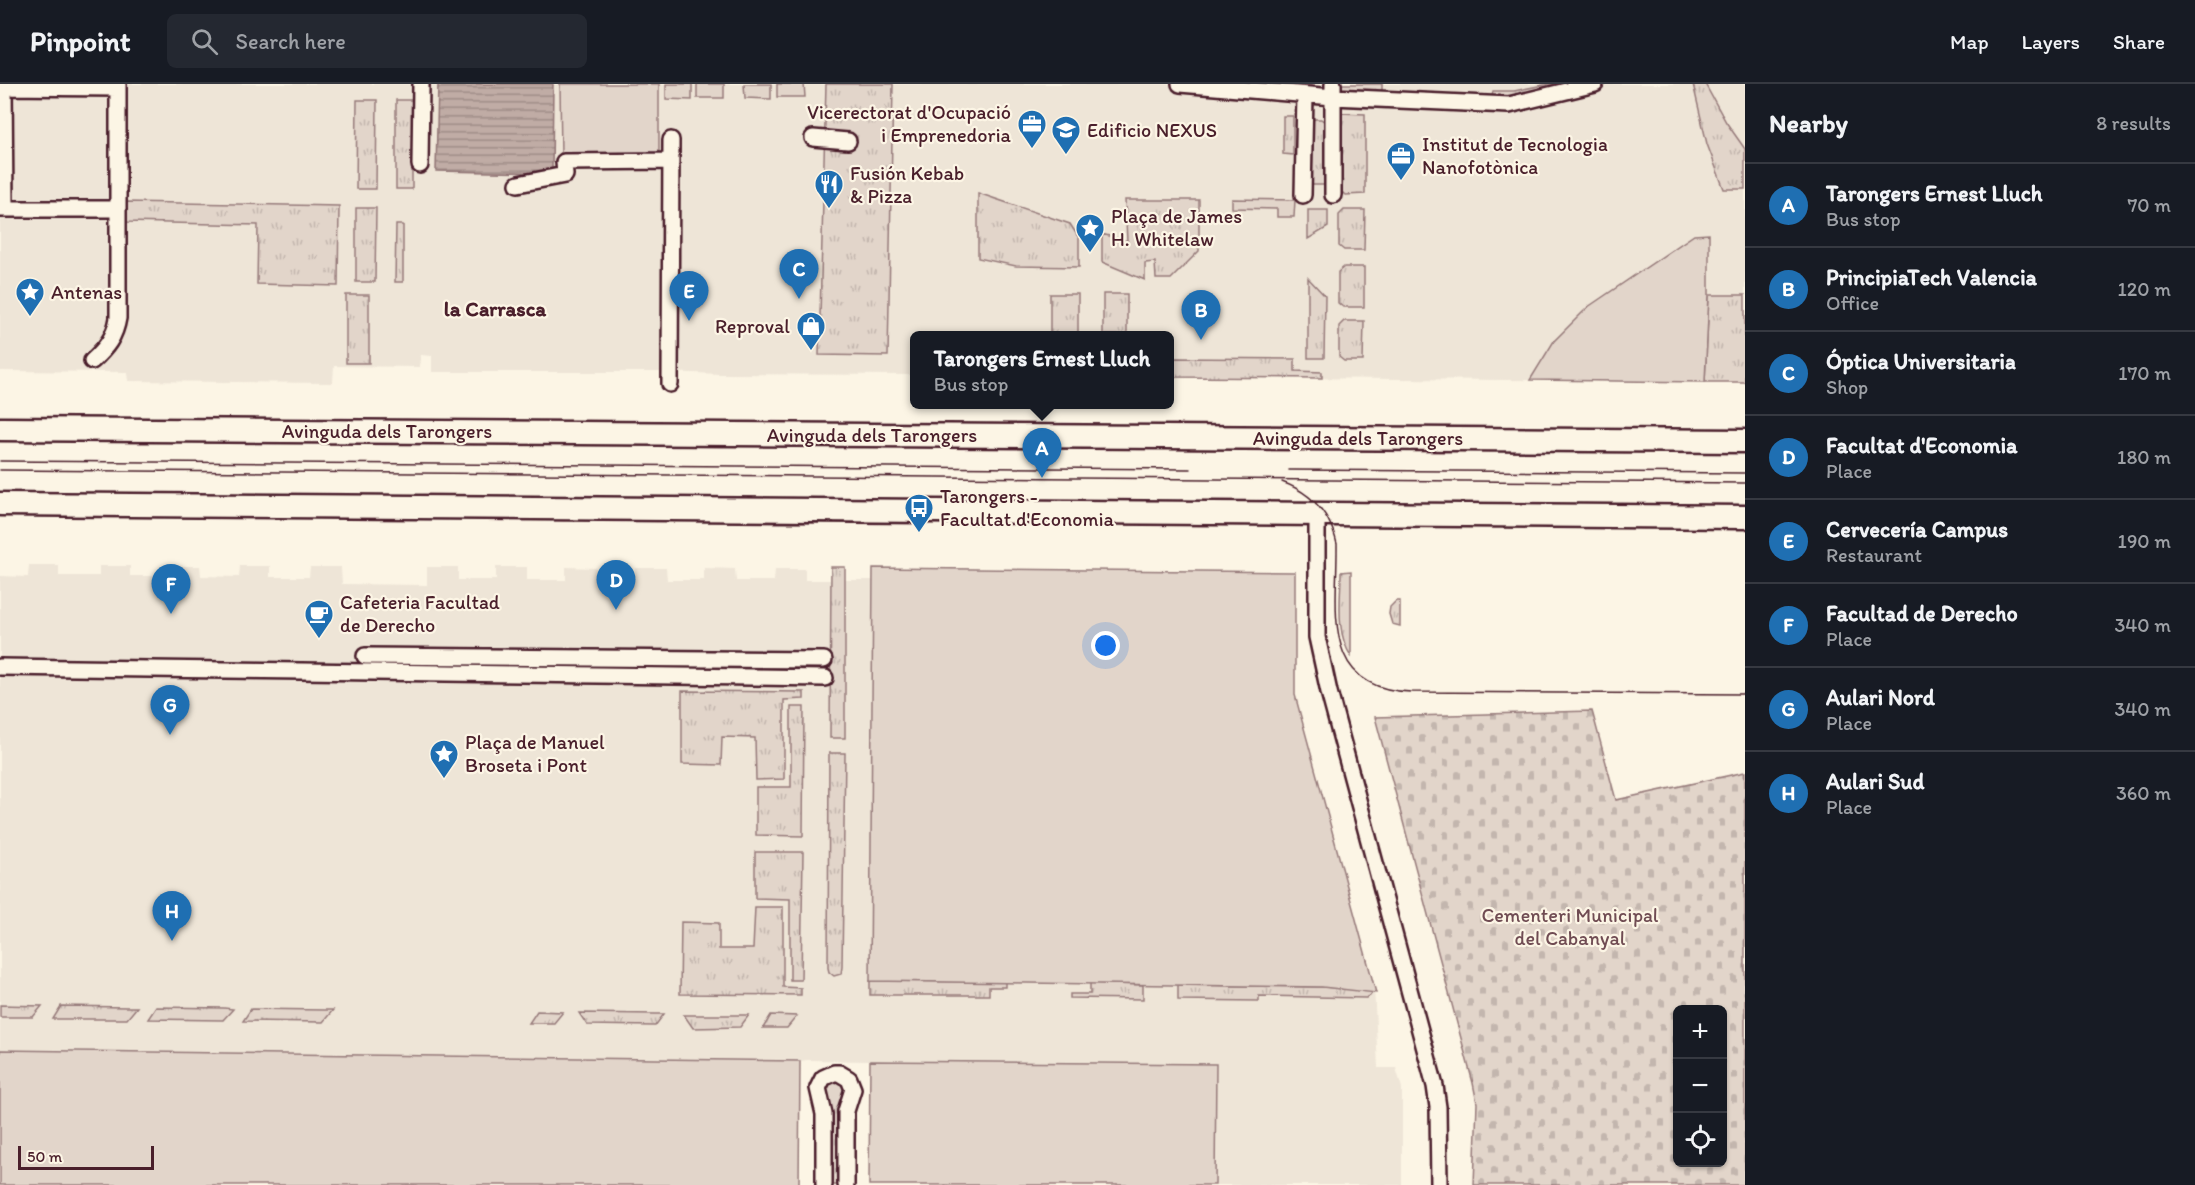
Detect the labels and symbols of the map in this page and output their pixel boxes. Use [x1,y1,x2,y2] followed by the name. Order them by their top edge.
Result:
[807,100,1012,147] place label: Vicerectorat d'Ocupació i Emprenedoria
[1016,108,1048,150] office icon: Vicerectorat d'Ocupació i Emprenedoria
[1050,114,1082,156] school or university icon: Edificio NEXUS
[1087,118,1217,142] place label: Edificio NEXUS
[1422,132,1608,179] place label: Institut de Tecnologia Nanofotònica
[1385,140,1417,182] office icon: Institut de Tecnologia Nanofotònica
[850,161,964,208] place label: Fusión Kebab & Pizza
[813,168,845,210] restaurant icon: Fusión Kebab & Pizza
[1111,204,1242,251] place label: Plaça de James H. Whitelaw
[1074,212,1106,254] place icon: Plaça de James H. Whitelaw
[780,250,818,299] pin: C
[670,272,708,321] pin: E
[14,276,46,318] place icon: Antenas
[51,280,122,304] place label: Antenas
[1182,290,1220,340] pin: B
[444,296,547,321] district label: la Carrasca
[795,310,827,352] shop icon: Reproval
[715,314,790,338] place label: Reproval
[282,419,492,443] street label: Avinguda dels Tarongers
[767,423,977,447] street label: Avinguda dels Tarongers
[1253,426,1463,450] street label: Avinguda dels Tarongers
[1022,428,1062,478] pin: A
[940,484,1115,531] place label: Tarongers - Facultat d'Economia
[903,492,935,534] bus stop icon: Tarongers - Facultat d'Economia
[596,560,636,610] pin: D
[152,564,190,614] pin: F
[340,590,500,637] place label: Cafeteria Facultad de Derecho
[303,598,335,640] cafe icon: Cafeteria Facultad de Derecho
[1091,631,1120,660] your location
[150,686,190,735] pin: G
[465,730,605,777] place label: Plaça de Manuel Broseta i Pont
[428,738,460,780] place icon: Plaça de Manuel Broseta i Pont
[152,892,192,941] pin: H
[1481,903,1659,950] park label: Cementeri Municipal del Cabanyal
[18,1143,154,1170] scale bar

